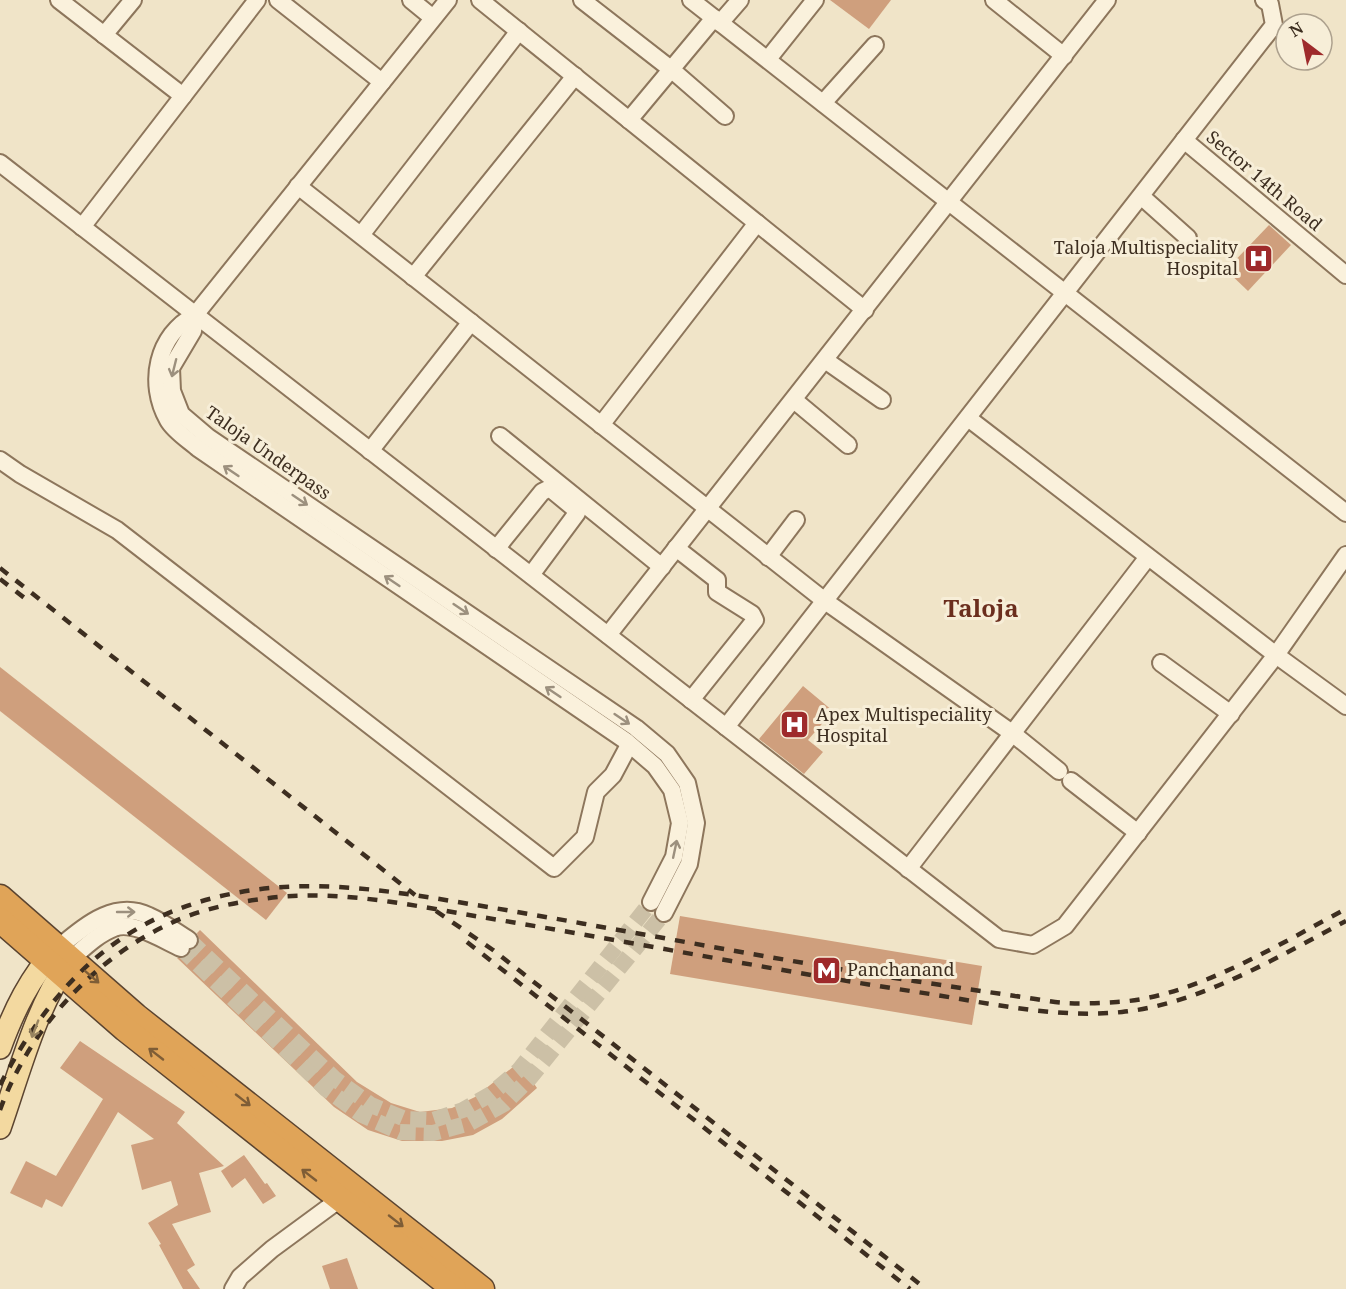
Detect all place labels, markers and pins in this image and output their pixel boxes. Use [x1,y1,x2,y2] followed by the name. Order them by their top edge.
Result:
[1054,235,1239,280] place label: Taloja Multispeciality Hospital
[1243,242,1275,274] hospital icon: Taloja Multispeciality Hospital
[816,702,993,747] place label: Apex Multispeciality Hospital
[779,709,811,741] hospital icon: Apex Multispeciality Hospital
[810,954,842,986] metro station icon: Panchanand
[847,957,954,981] place label: Panchanand

